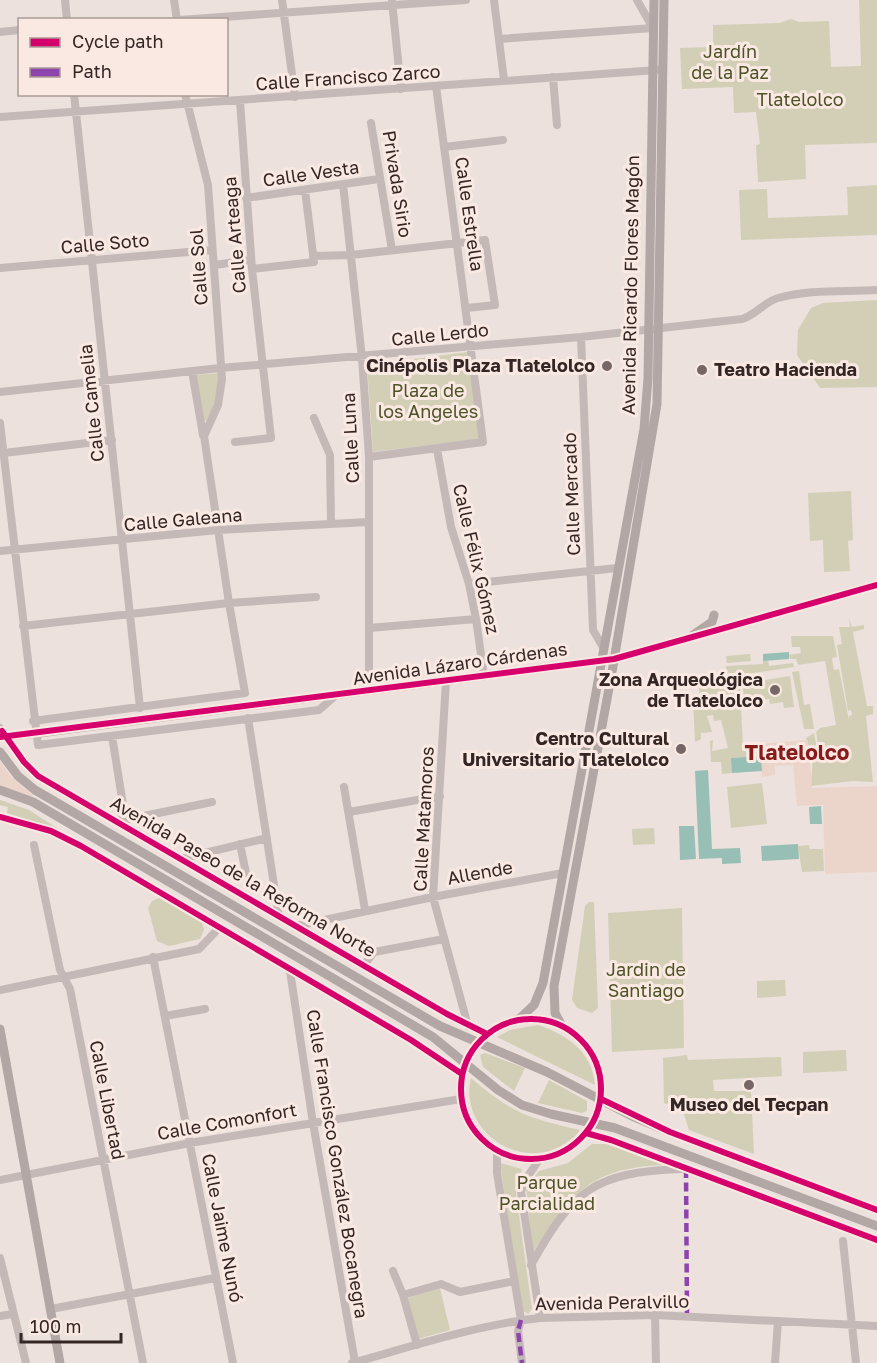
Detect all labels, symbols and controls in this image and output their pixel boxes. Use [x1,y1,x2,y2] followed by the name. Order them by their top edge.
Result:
[18,18,228,96] legend
[72,30,164,52] text: Cycle path
[691,40,769,83] park label: Jardín de la Paz
[72,60,112,82] text: Path
[255,60,441,94] street label: Calle Francisco Zarco
[756,88,844,110] park label: Tlatelolco
[379,129,417,239] street label: Privada Sirio
[261,155,360,191] street label: Calle Vesta
[451,155,489,273] street label: Calle Estrella
[617,155,643,415] street label: Avenida Ricardo Flores Magón
[218,176,250,294] street label: Calle Arteaga
[60,228,150,258] street label: Calle Soto
[184,228,212,306] street label: Calle Sol
[390,318,490,350] street label: Calle Lerdo
[74,343,108,463] street label: Calle Camelia
[366,354,595,376] place label: Cinépolis Plaza Tlatelolco
[714,358,857,380] place label: Teatro Hacienda
[600,359,614,373] marker: Cinépolis Plaza Tlatelolco
[695,363,709,377] marker: Teatro Hacienda
[378,379,478,422] park label: Plaza de los Angeles
[337,392,363,484] street label: Calle Luna
[558,432,584,556] street label: Calle Mercado
[449,481,505,636] street label: Calle Félix Gómez
[123,503,243,535] street label: Calle Galeana
[351,637,569,689] street label: Avenida Lázaro Cárdenas
[599,668,763,711] place label: Zona Arqueológica de Tlatelolco
[768,683,782,697] marker: Zona Arqueológica de Tlatelolco
[462,727,669,770] place label: Centro Cultural Universitario Tlatelolco
[745,739,849,765] district label: Tlatelolco
[674,742,688,756] marker: Centro Cultural Universitario Tlatelolco
[408,746,438,892] street label: Calle Matamoros
[107,791,380,961] street label: Avenida Paseo de la Reforma Norte
[445,855,514,889] street label: Allende
[606,958,686,1001] park label: Jardin de Santiago
[303,1008,373,1320] street label: Calle Francisco González Bocanegra
[86,1038,130,1161] street label: Calle Libertad
[742,1078,756,1092] marker: Museo del Tecpan
[670,1093,828,1115] place label: Museo del Tecpan
[155,1098,298,1144] street label: Calle Comonfort
[198,1152,248,1304] street label: Calle Jaime Nunó
[499,1171,595,1214] park label: Parque Parcialidad
[535,1290,689,1314] street label: Avenida Peralvillo
[21,1306,122,1344] scale bar
[30,1315,81,1337] text: 100 m

